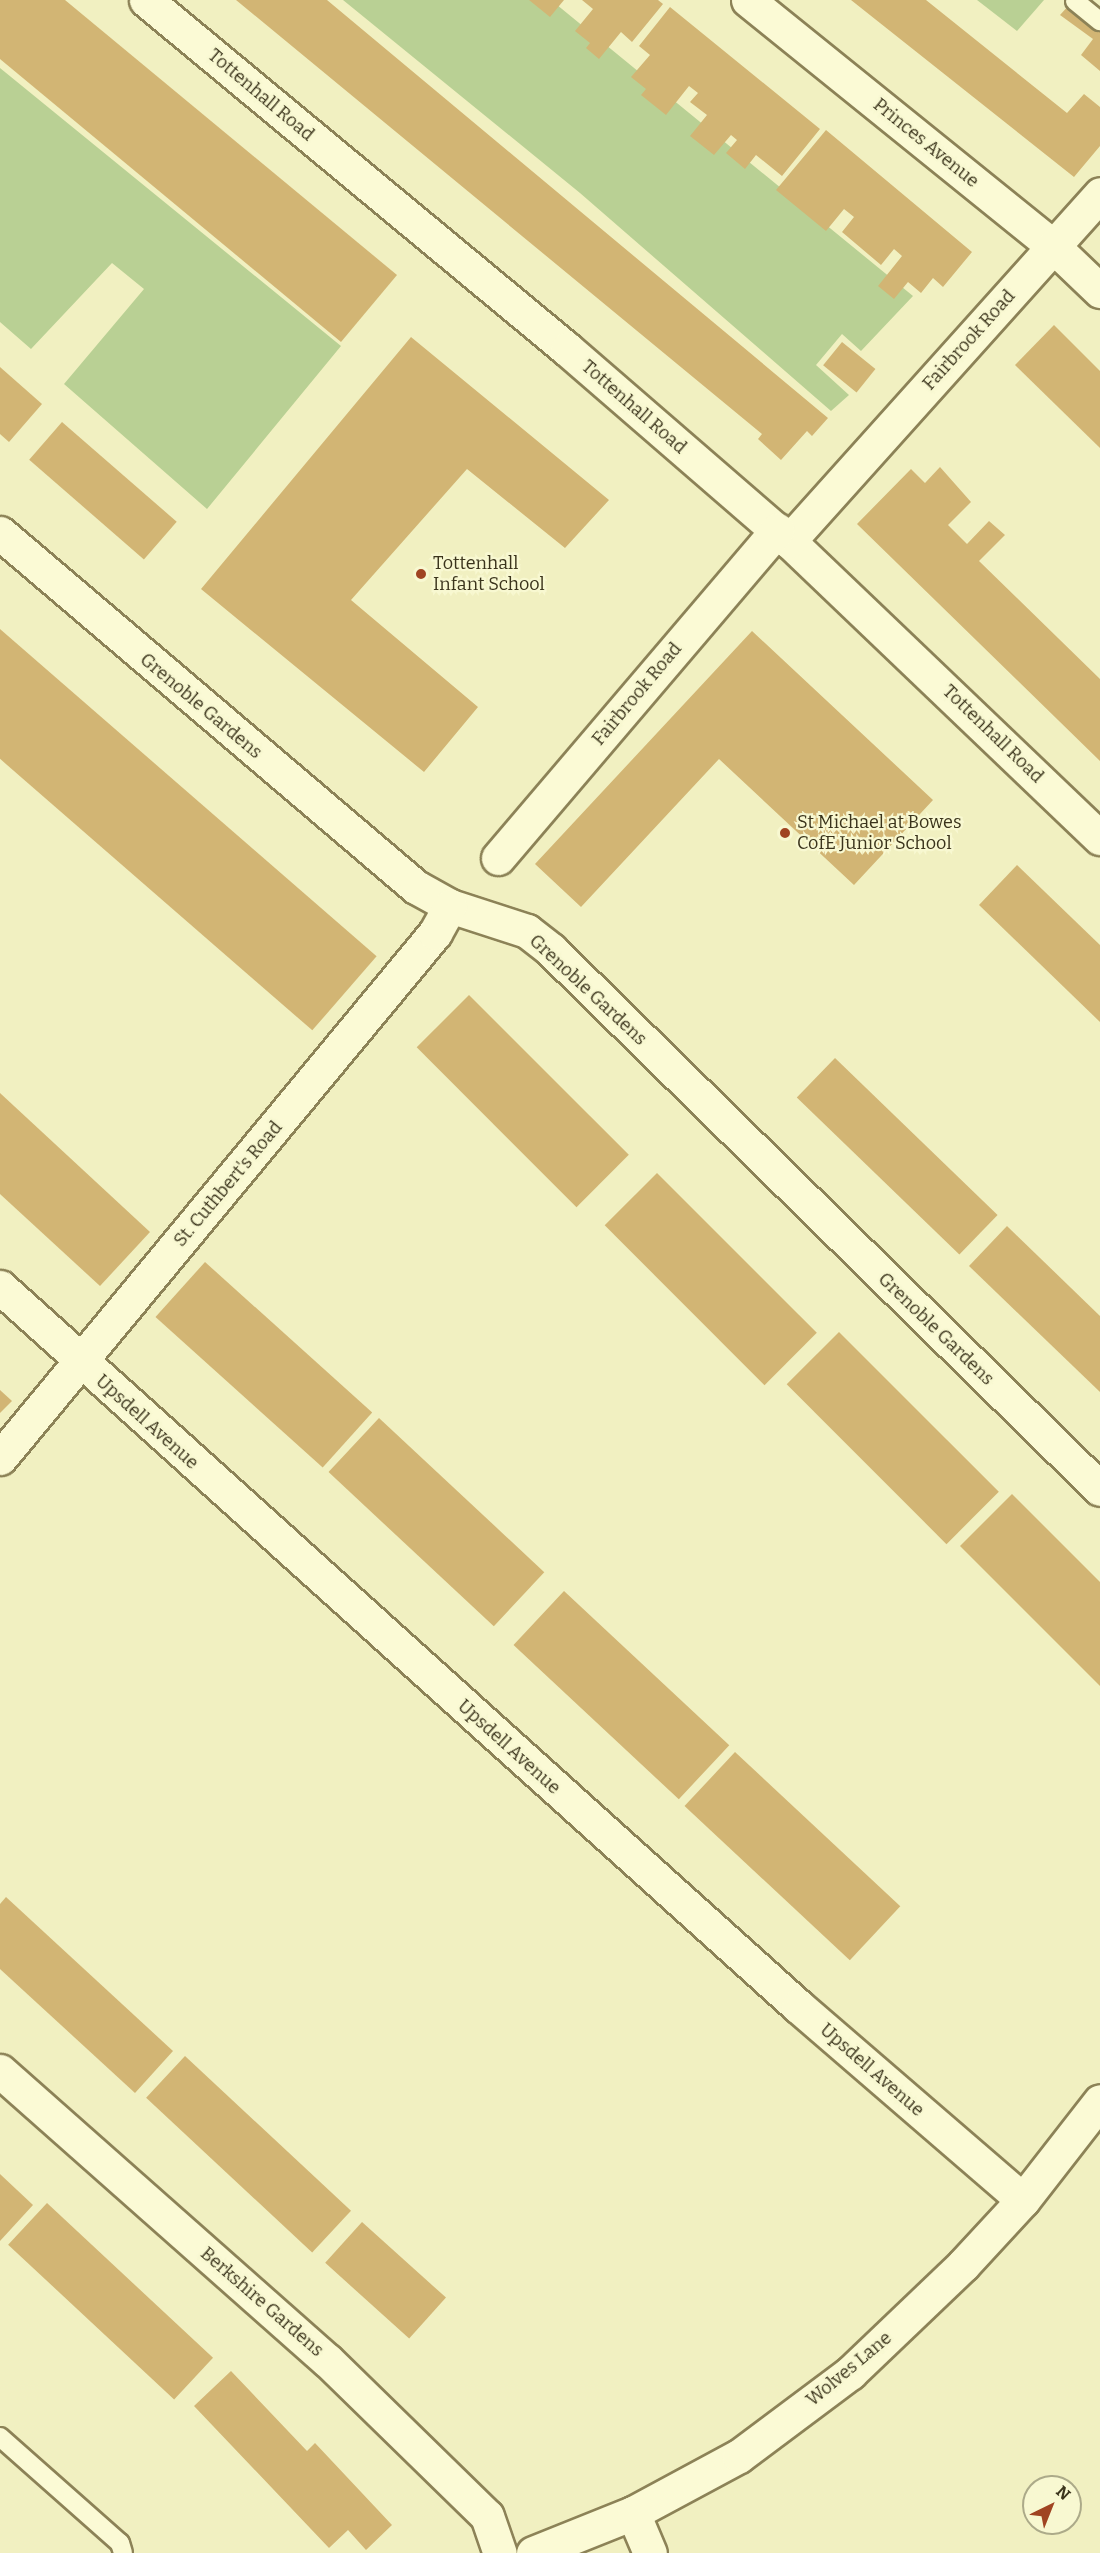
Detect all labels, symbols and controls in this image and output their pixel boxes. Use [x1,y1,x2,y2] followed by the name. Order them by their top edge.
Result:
[204,45,318,145] street label: Tottenhall Road
[869,94,983,192] street label: Princes Avenue
[918,286,1020,394] street label: Fairbrook Road
[577,356,691,458] street label: Tottenhall Road
[433,553,545,596] place label: Tottenhall Infant School
[414,567,428,581] marker: Tottenhall Infant School
[588,638,686,750] street label: Fairbrook Road
[136,649,266,763] street label: Grenoble Gardens
[938,681,1048,787] street label: Tottenhall Road
[797,812,962,854] place label: St Michael at Bowes CofE Junior School
[778,826,792,840] marker: St Michael at Bowes CofE Junior School
[525,930,651,1050] street label: Grenoble Gardens
[169,1117,287,1251] street label: St. Cuthbert's Road
[874,1268,998,1390] street label: Grenoble Gardens
[91,1370,203,1474] street label: Upsdell Avenue
[453,1695,565,1799] street label: Upsdell Avenue
[816,2019,928,2121] street label: Upsdell Avenue
[196,2243,328,2361] street label: Berkshire Gardens
[802,2327,896,2411] street label: Wolves Lane
[1022,2475,1082,2535] north arrow
[1052,2482,1074,2504] text: N

